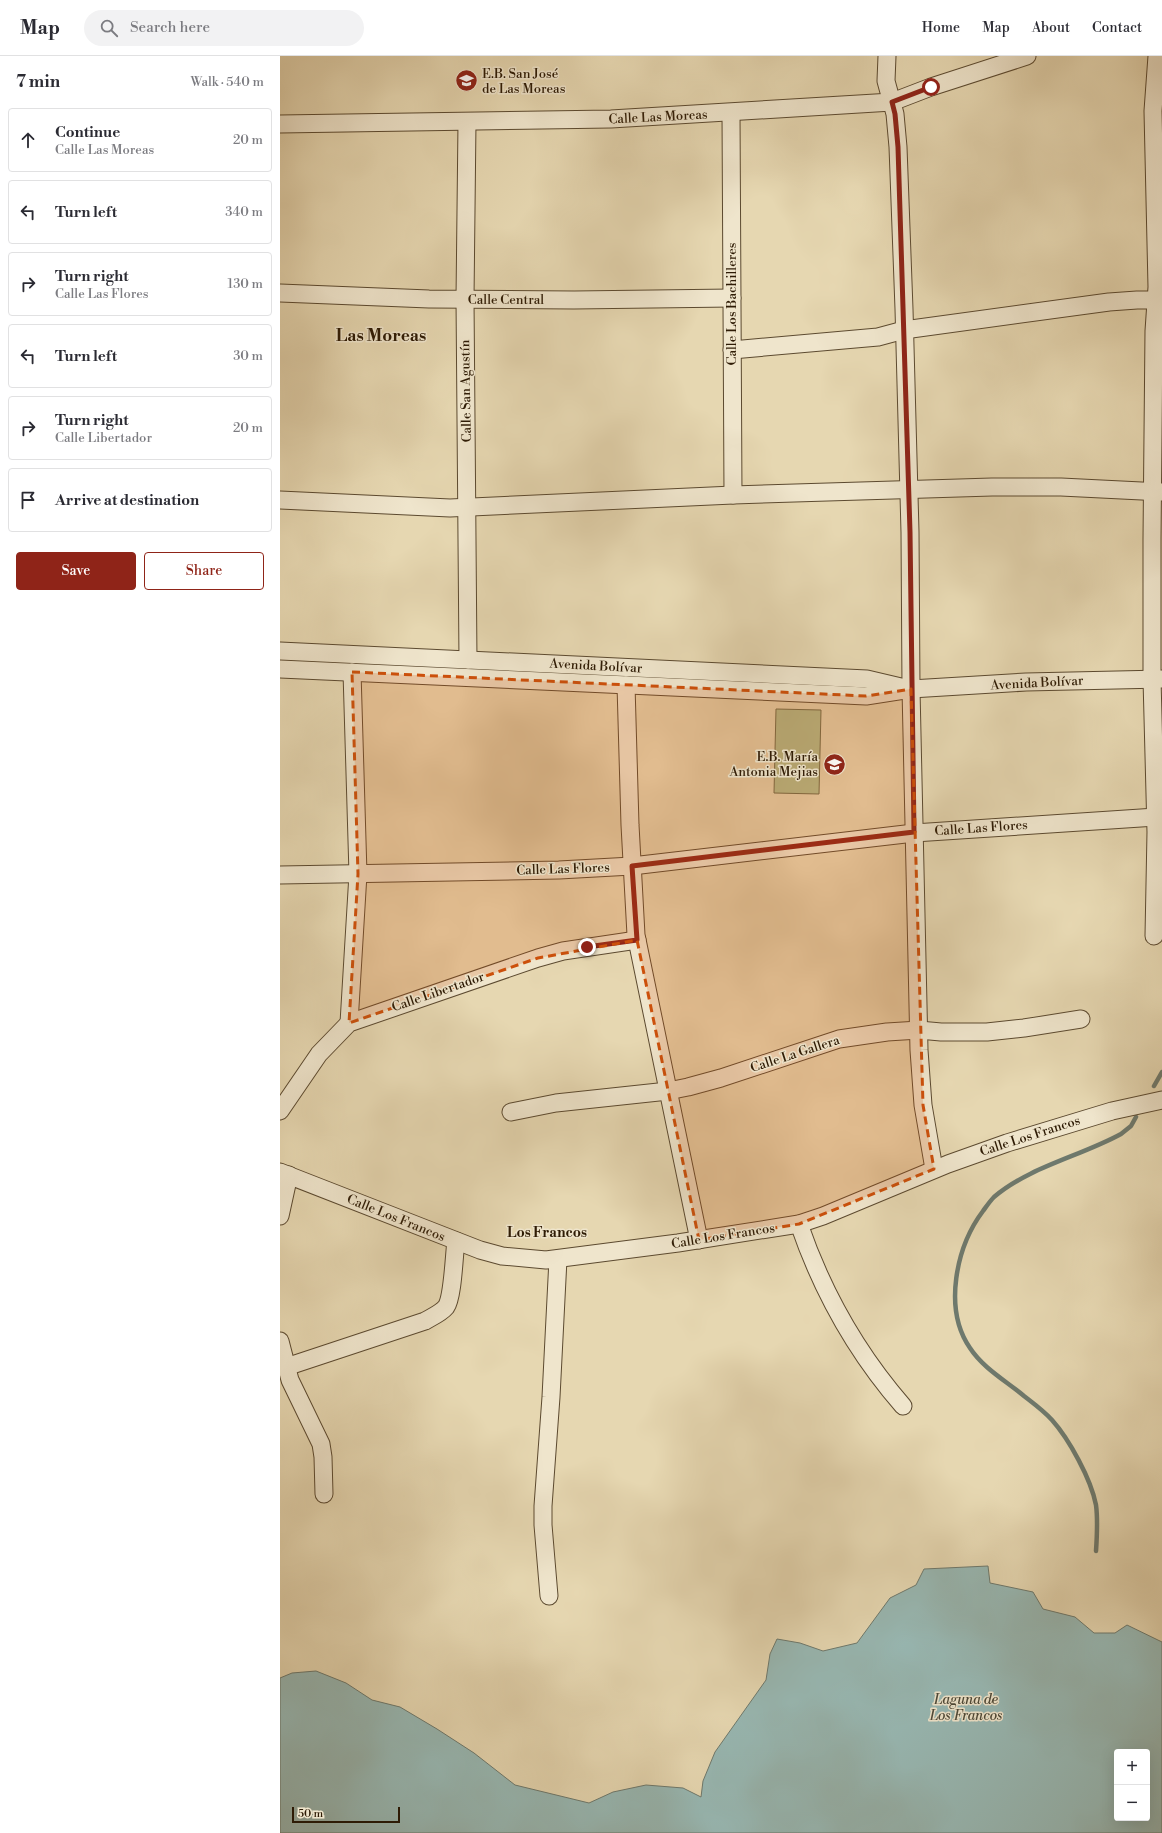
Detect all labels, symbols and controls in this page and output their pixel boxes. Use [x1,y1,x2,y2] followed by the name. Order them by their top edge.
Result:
[84,10,364,46] search box
[20,16,60,40] text: Map
[98,17,120,39] icon: search
[130,18,210,37] text: Search here
[922,19,960,37] text: Home
[982,19,1010,37] text: Map
[1032,19,1070,37] text: About
[1092,19,1142,37] text: Contact
[482,66,566,97] place label: E.B. San José de Las Moreas
[454,68,480,94] school or university icon: E.B. San José de Las Moreas
[16,71,60,93] text: 7 min
[190,74,264,90] text: Walk · 540 m
[922,78,940,96] route start
[608,106,708,128] street label: Calle Las Moreas
[55,123,120,142] text: Continue
[17,129,39,151] icon: ahead
[233,132,263,148] text: 20 m
[55,142,154,158] text: Calle Las Moreas
[17,201,39,223] icon: left
[55,203,117,222] text: Turn left
[225,204,263,220] text: 340 m
[724,242,740,365] street label: Calle Los Bachilleres
[55,267,129,286] text: Turn right
[17,273,39,295] icon: right
[228,276,263,292] text: 130 m
[55,286,148,302] text: Calle Las Flores
[468,292,544,308] street label: Calle Central
[336,325,426,347] district label: Las Moreas
[457,339,475,443] street label: Calle San Agustín
[17,345,39,367] icon: left
[55,347,117,366] text: Turn left
[233,348,263,364] text: 30 m
[55,411,129,430] text: Turn right
[17,417,39,439] icon: right
[233,420,263,436] text: 20 m
[55,430,152,446] text: Calle Libertador
[17,489,39,511] icon: arrive
[55,491,199,510] text: Arrive at destination
[16,552,136,590] button: Save
[144,552,264,590] button: Share
[548,656,643,676] street label: Avenida Bolívar
[989,673,1084,693] street label: Avenida Bolívar
[728,749,818,780] place label: E.B. María Antonia Mejias
[821,751,847,777] school or university icon: E.B. María Antonia Mejias
[934,817,1028,839] street label: Calle Las Flores
[516,859,610,879] street label: Calle Las Flores
[578,938,596,956] route end
[390,969,487,1015] street label: Calle Libertador
[748,1032,842,1076] street label: Calle La Gallera
[978,1112,1082,1160] street label: Calle Los Francos
[345,1191,448,1245] street label: Calle Los Francos
[670,1220,776,1252] street label: Calle Los Francos
[507,1224,587,1242] district label: Los Francos
[929,1691,1002,1725] water label: Laguna de Los Francos
[1114,1749,1150,1821] map controls
[1114,1749,1150,1785] button: +
[1114,1785,1150,1821] button: −
[292,1805,400,1824] scale bar
[298,1807,323,1821] text: 50 m

